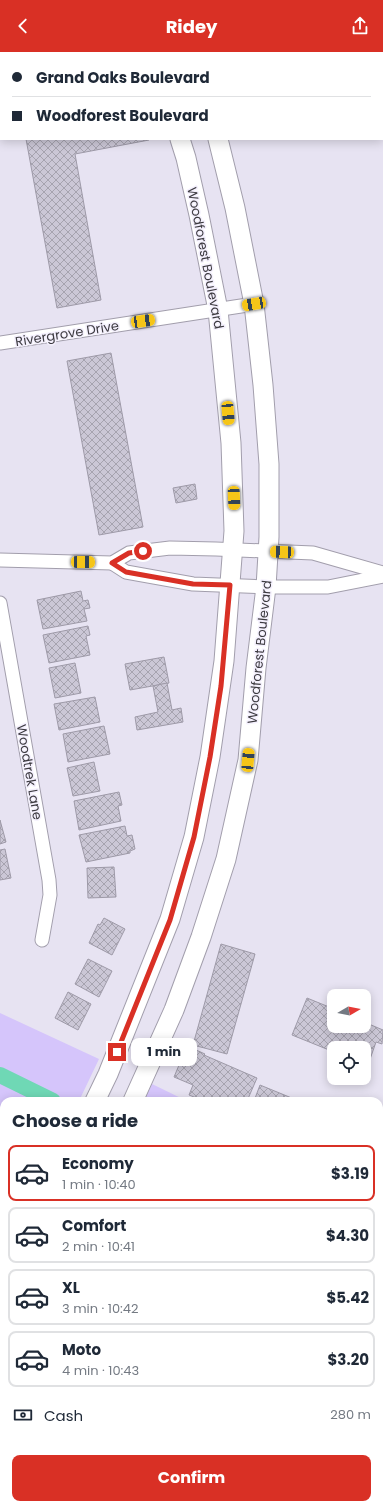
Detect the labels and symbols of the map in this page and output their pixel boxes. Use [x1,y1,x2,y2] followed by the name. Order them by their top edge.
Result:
[182,186,229,331] street label: Woodforest Boulevard
[241,296,267,312] car
[130,313,156,329] car
[14,316,120,351] street label: Rivergrove Drive
[221,401,235,425] car
[228,486,240,510] car
[134,542,152,560] route start
[270,546,294,558] car
[71,556,95,568] car
[243,579,276,725] street label: Woodforest Boulevard
[12,723,47,821] street label: Woodtrek Lane
[241,748,255,772] car
[327,989,371,1033] north arrow
[131,1038,197,1066] callout: 1 min
[108,1043,126,1061] route end

